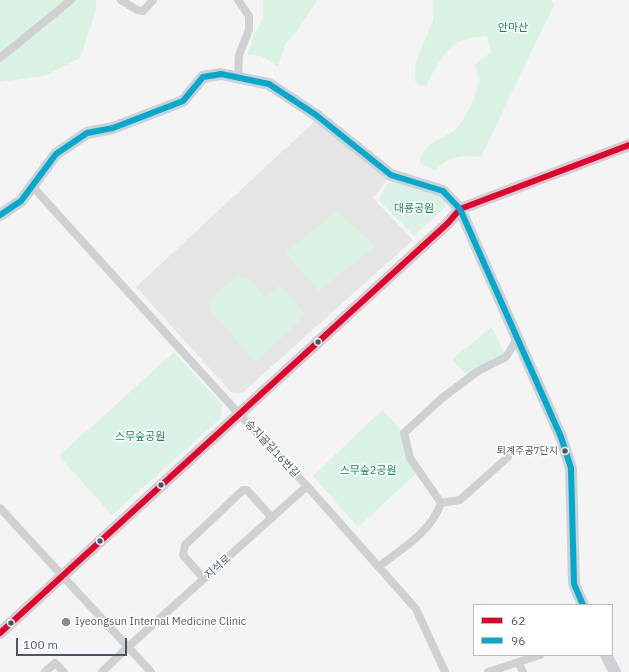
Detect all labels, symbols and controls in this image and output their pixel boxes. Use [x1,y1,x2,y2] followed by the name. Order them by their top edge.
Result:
[498,21,528,35] park label: 안마산
[394,202,434,216] park label: 대룡공원
[313,337,323,347] unlabelled marker
[242,417,302,481] street label: 승지골길16번길
[115,430,165,444] park label: 스무숲공원
[497,445,558,457] place label: 퇴계주공7단지
[560,446,570,456] marker: 퇴계주공7단지
[339,464,397,478] park label: 스무숲2공원
[156,480,166,490] unlabelled marker
[95,536,105,546] unlabelled marker
[202,552,234,582] street label: 지석로
[473,604,613,656] legend
[511,613,525,628] text: 62
[75,615,246,629] place label: Iyeongsun Internal Medicine Clinic
[60,616,72,628] marker: Iyeongsun Internal Medicine Clinic
[6,618,16,628] unlabelled marker
[18,630,129,656] scale bar
[511,633,525,648] text: 96
[23,637,58,652] text: 100 m

